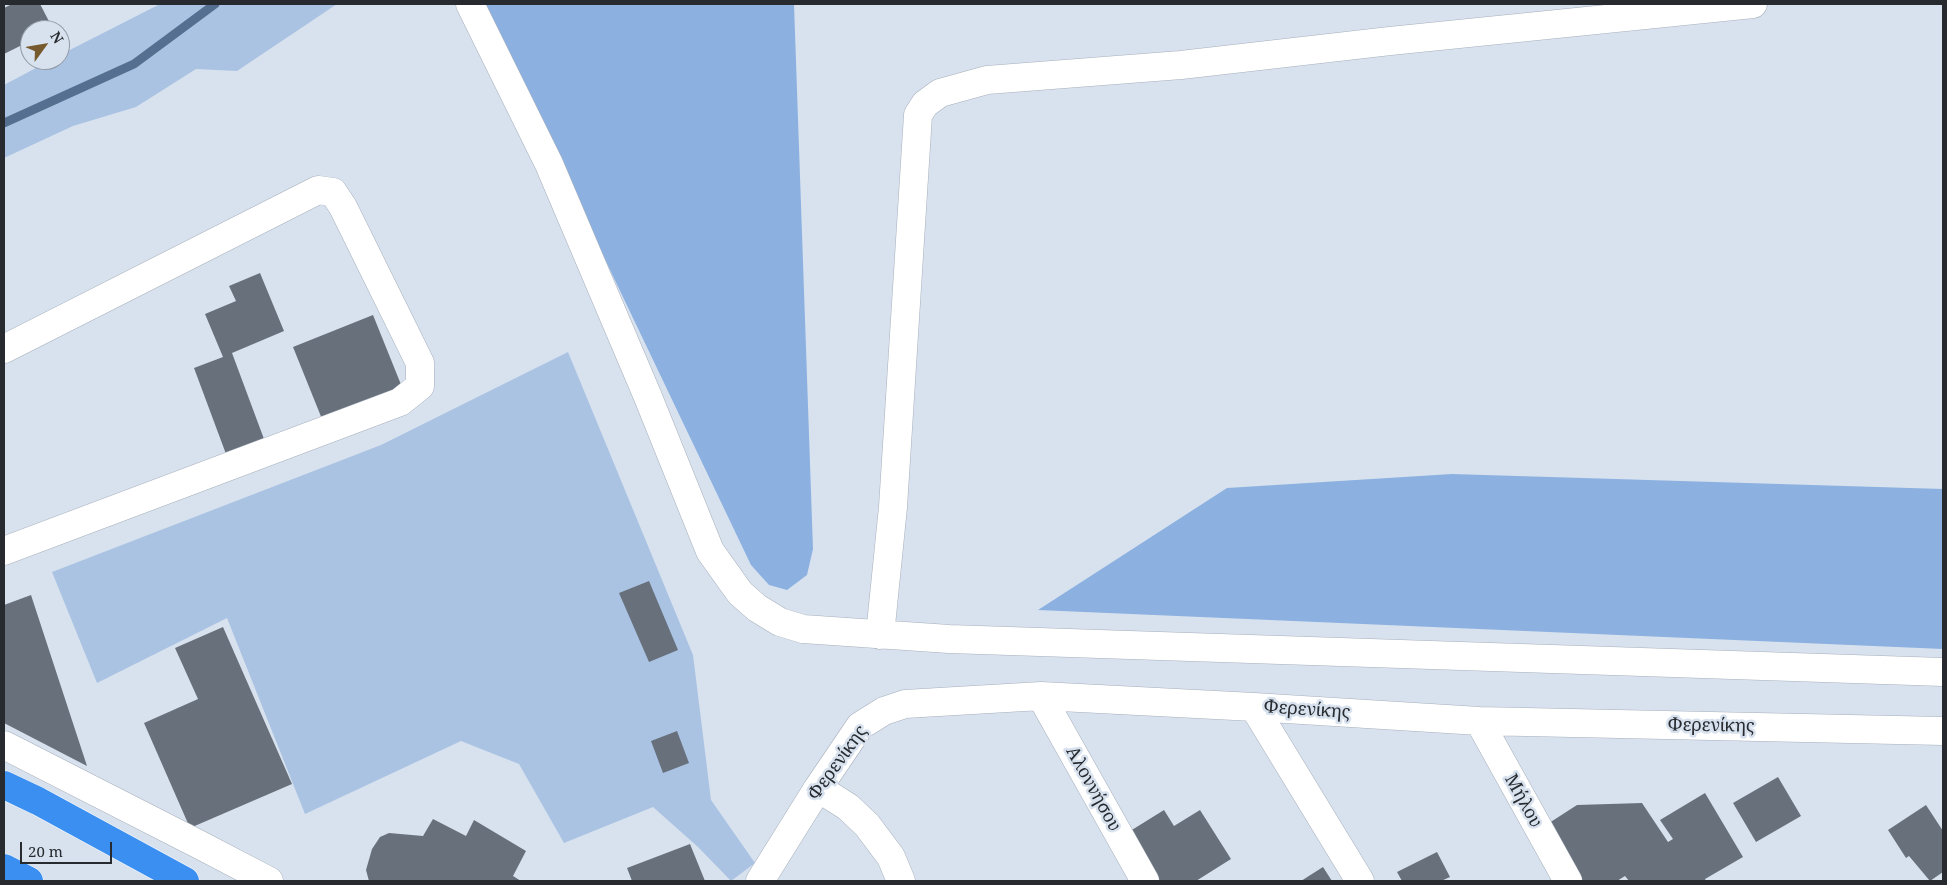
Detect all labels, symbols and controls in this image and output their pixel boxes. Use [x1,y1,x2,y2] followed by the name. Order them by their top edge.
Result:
[20,20,70,70] north arrow
[46,28,68,47] text: N
[1263,696,1351,724] street label: Φερενίκης
[1667,714,1755,738] street label: Φερενίκης
[804,722,872,804] street label: Φερενίκης
[1061,743,1125,835] street label: Αλοννήσου
[1500,771,1546,831] street label: Μήλου
[22,832,115,864] scale bar
[28,841,63,861] text: 20 m

